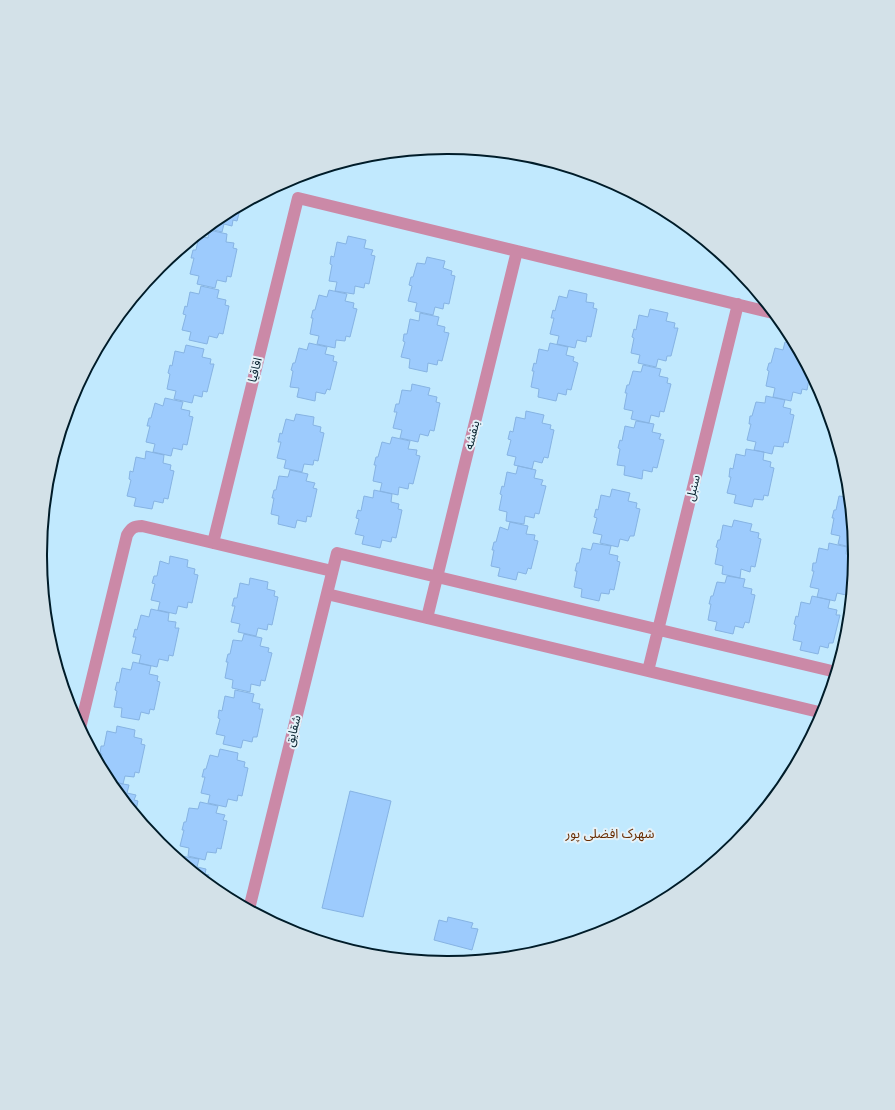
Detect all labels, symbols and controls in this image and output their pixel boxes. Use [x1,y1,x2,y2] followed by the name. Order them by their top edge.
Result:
[243,356,266,384] street label: اقاقیا
[460,419,483,451] street label: بنفشه
[681,473,704,503] street label: سنبل
[280,713,305,749] street label: شقایق
[564,824,655,843] district label: شهرک افضلی ‌پور

